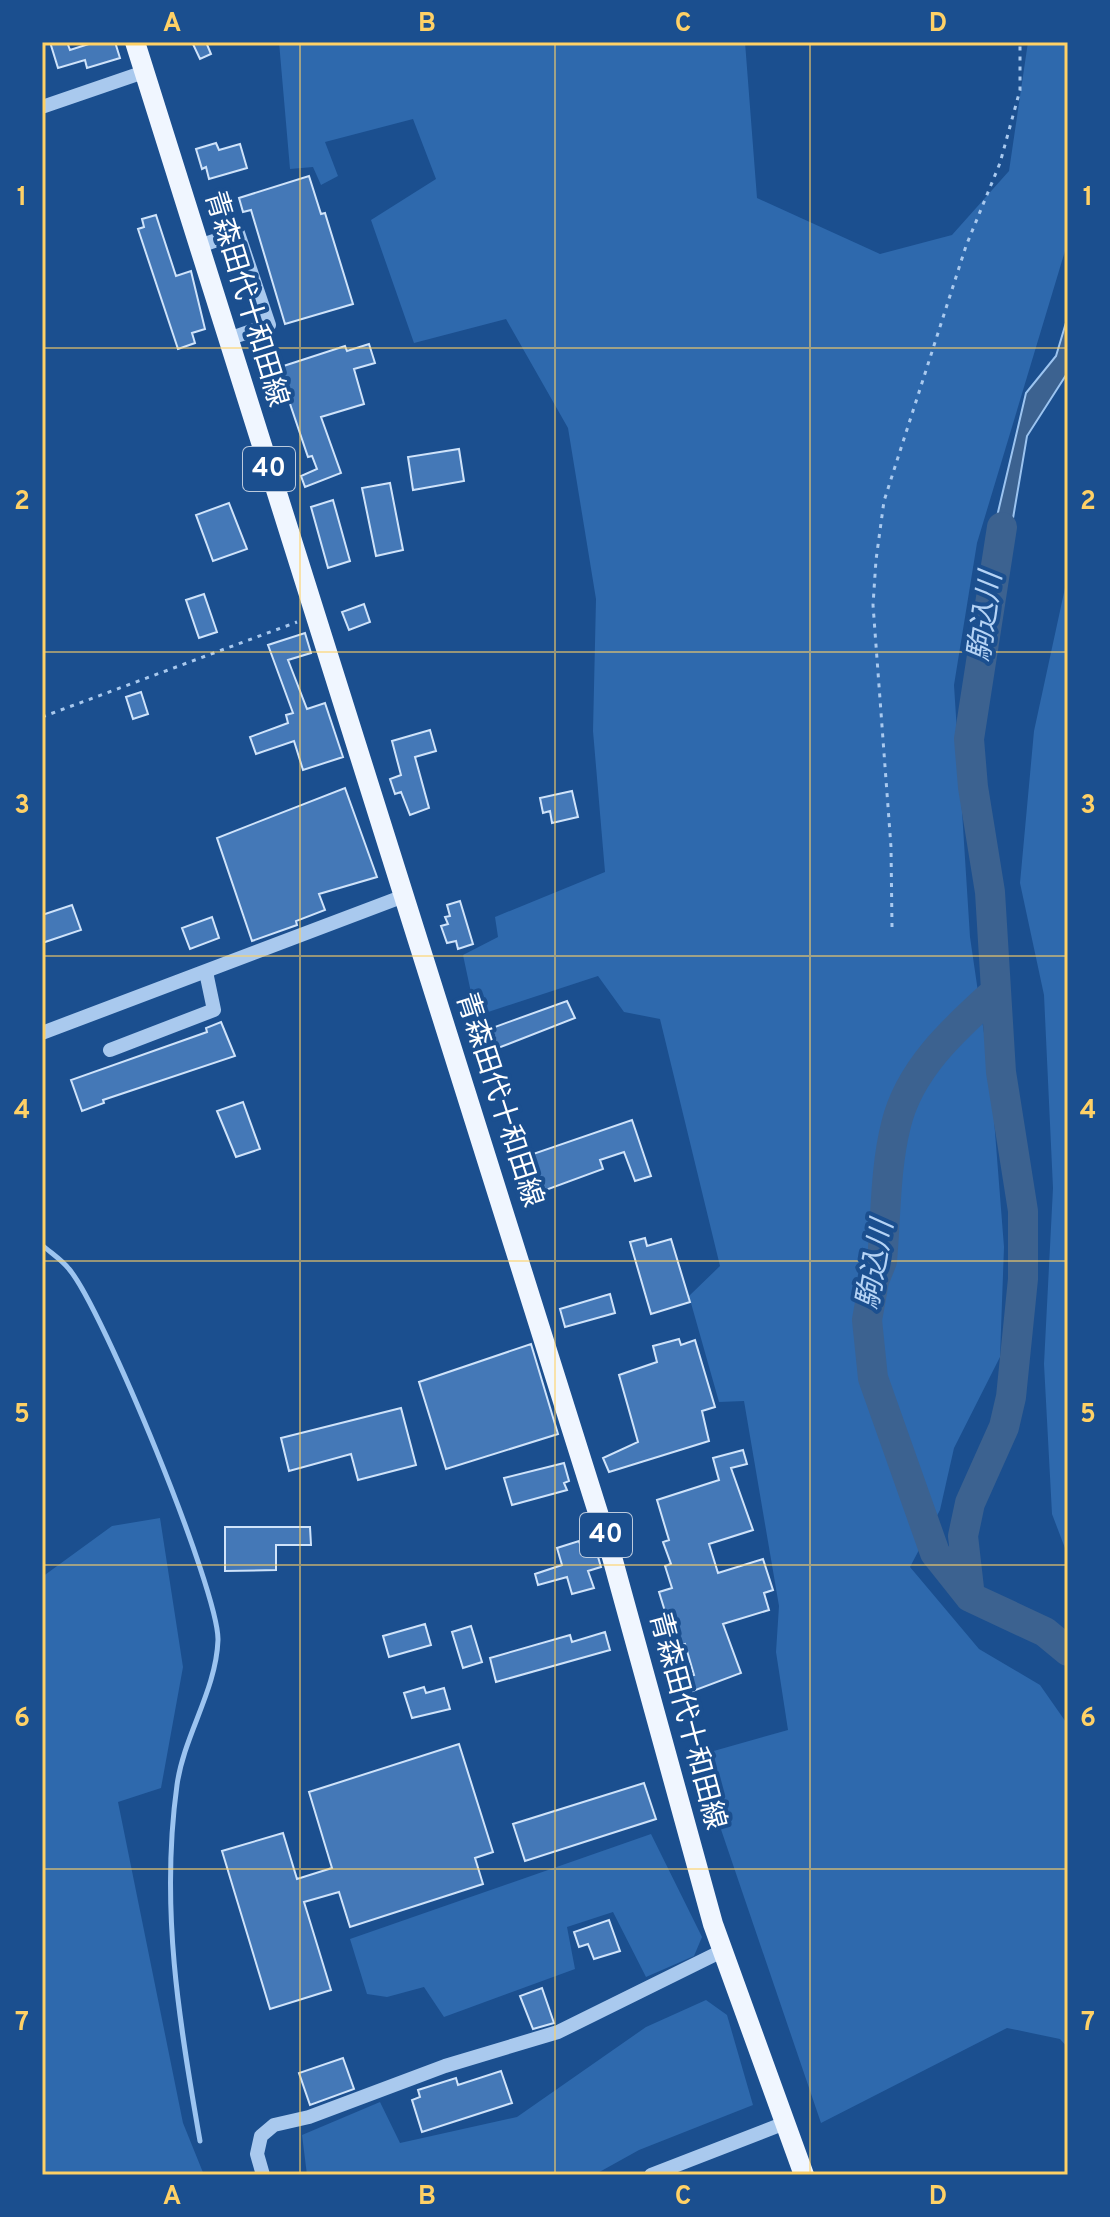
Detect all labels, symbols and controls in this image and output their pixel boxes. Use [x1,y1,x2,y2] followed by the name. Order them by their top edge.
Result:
[163,8,181,41] text: A
[418,8,436,41] text: B
[675,8,691,41] text: C
[929,8,947,41] text: D
[17,182,27,215] text: 1
[1083,182,1093,215] text: 1
[195,187,295,411] street label: 青森田代十和田線
[243,447,295,491] road number: 40
[14,486,30,519] text: 2
[1080,486,1096,519] text: 2
[962,567,1012,664] water label: 駒込川
[14,790,30,823] text: 3
[1080,790,1096,823] text: 3
[446,988,550,1212] street label: 青森田代十和田線
[14,1095,30,1128] text: 4
[1080,1095,1096,1128] text: 4
[851,1215,904,1313] water label: 駒込川
[14,1399,30,1432] text: 5
[1080,1399,1096,1432] text: 5
[580,1513,632,1557] road number: 40
[640,1608,732,1834] street label: 青森田代十和田線
[14,1703,30,1736] text: 6
[1080,1703,1096,1736] text: 6
[15,2007,29,2040] text: 7
[1081,2007,1095,2040] text: 7
[163,2181,181,2214] text: A
[418,2181,436,2214] text: B
[675,2181,691,2214] text: C
[929,2181,947,2214] text: D

